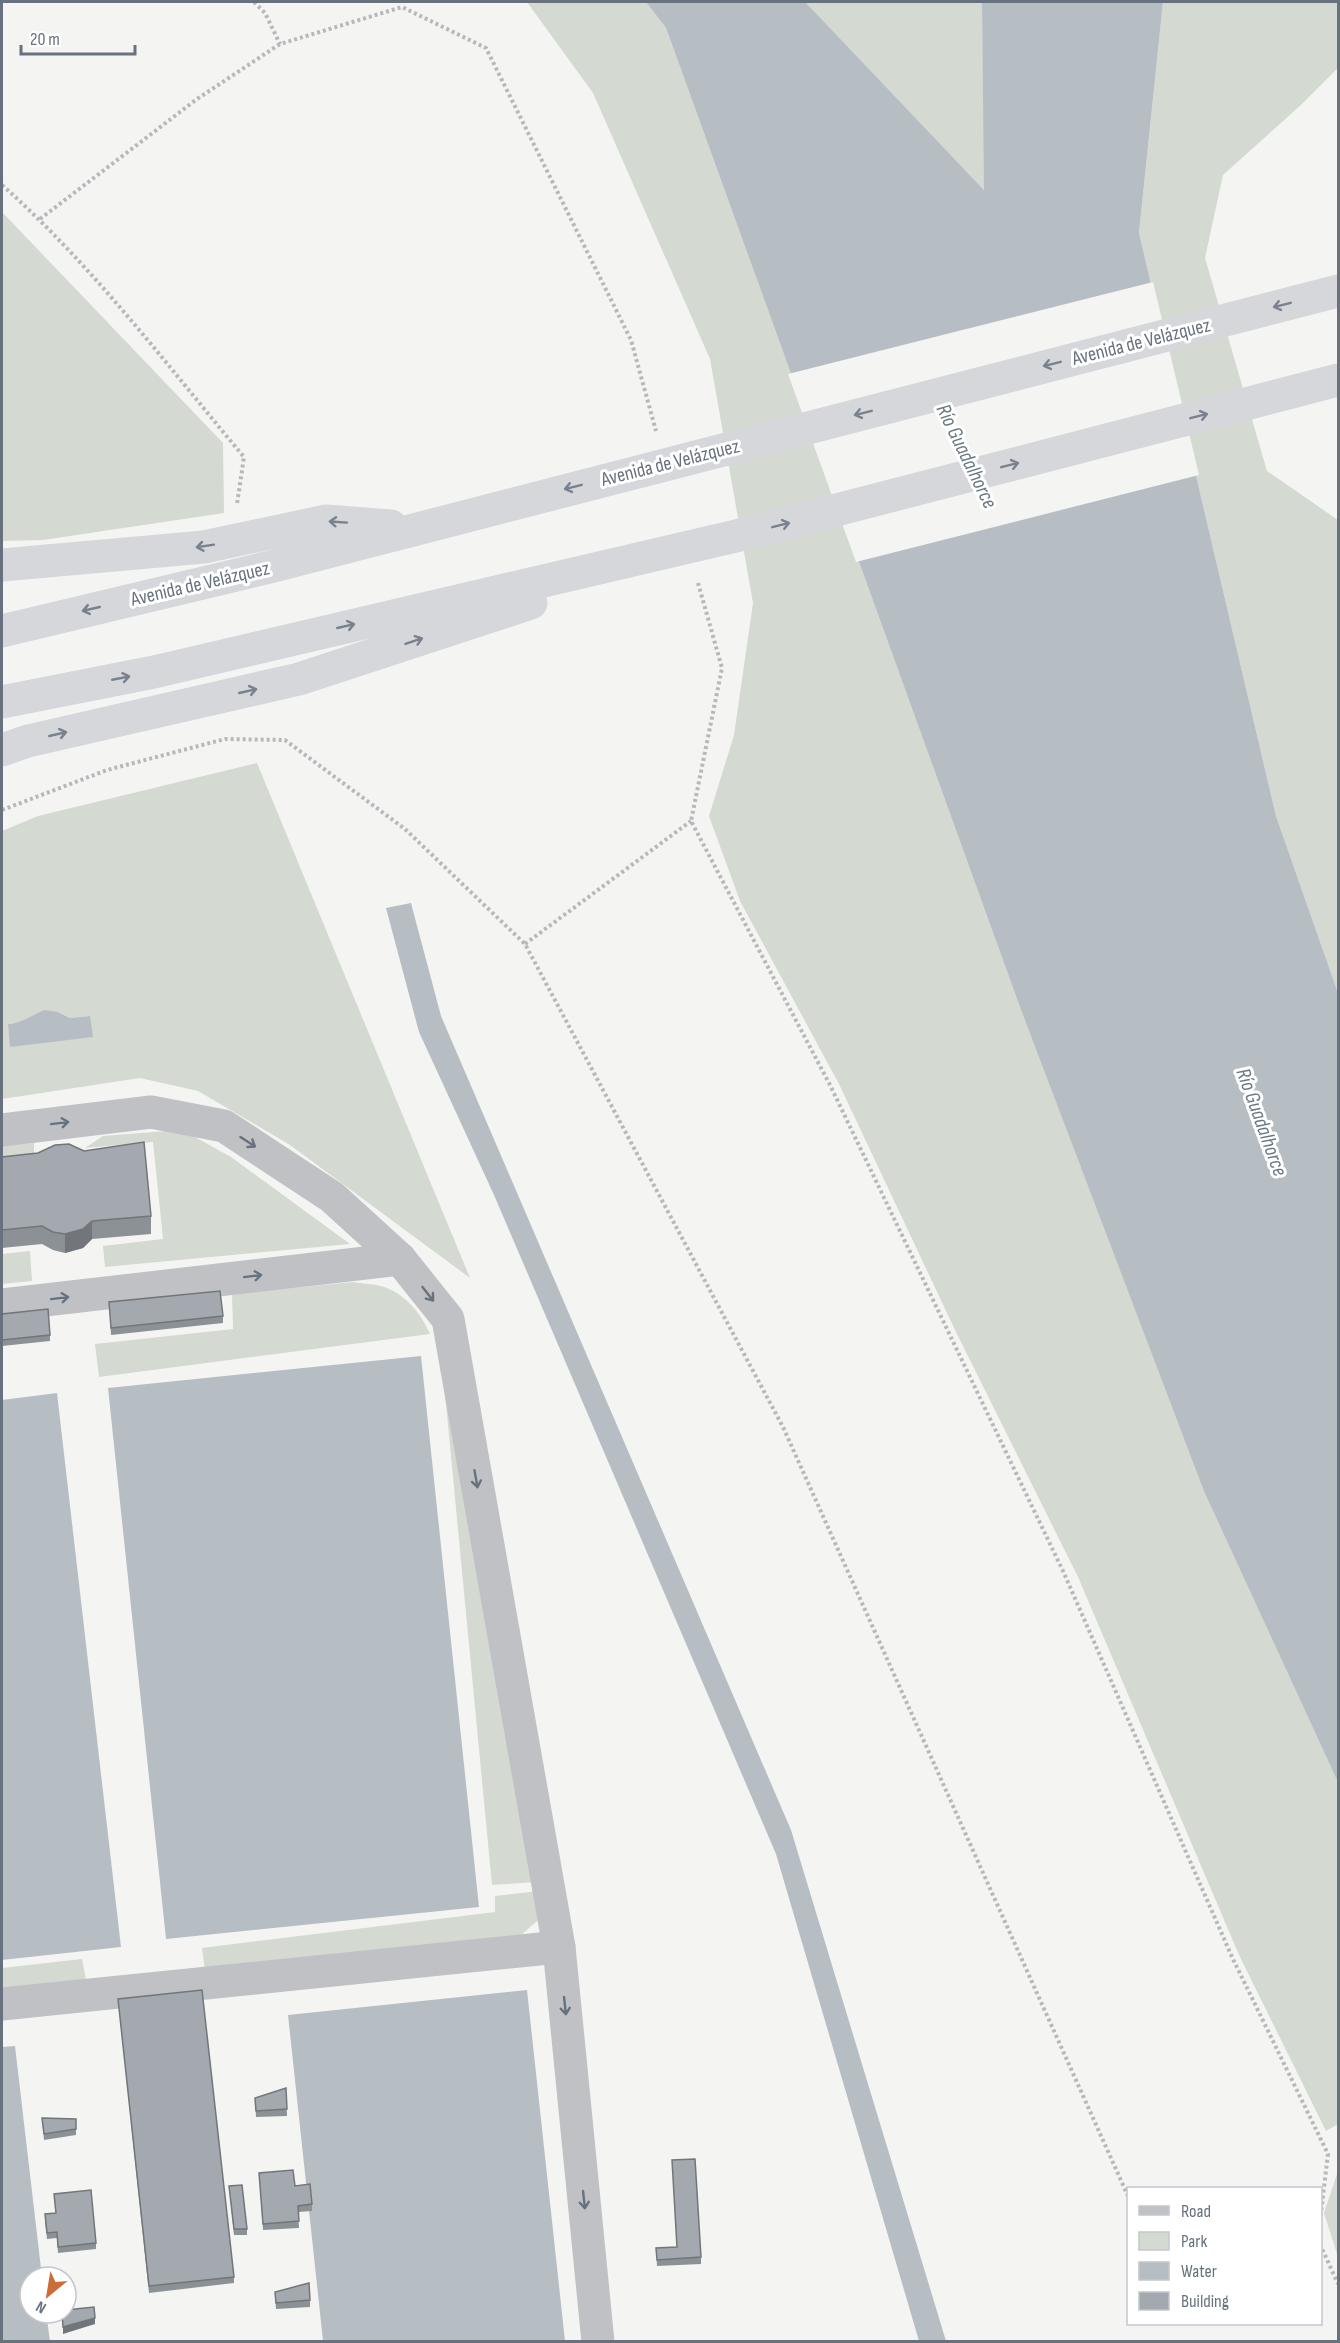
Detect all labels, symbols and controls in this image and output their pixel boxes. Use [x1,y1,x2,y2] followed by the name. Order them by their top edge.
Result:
[21,18,135,56] scale bar
[30,29,60,50] text: 20 m
[1273,300,1292,311] one-way arrow
[1069,313,1213,371] street label: Avenida de Velázquez
[1043,359,1062,371] one-way arrow
[931,400,1003,512] water label: Río Guadalhorce
[854,407,873,419] one-way arrow
[1189,410,1208,422] one-way arrow
[598,434,742,492] street label: Avenida de Velázquez
[1001,459,1020,471] one-way arrow
[564,482,583,494] one-way arrow
[328,516,348,527] one-way arrow
[771,518,790,530] one-way arrow
[195,541,215,552] one-way arrow
[128,556,272,612] street label: Avenida de Velázquez
[81,604,100,616] one-way arrow
[335,620,355,631] one-way arrow
[404,635,423,646] one-way arrow
[110,672,130,683] one-way arrow
[238,684,257,696] one-way arrow
[48,728,67,740] one-way arrow
[1230,1065,1293,1179] water label: Río Guadalhorce
[49,1117,69,1128] one-way arrow
[239,1136,256,1148] one-way arrow
[243,1270,263,1281] one-way arrow
[421,1285,434,1301] one-way arrow
[49,1292,69,1303] one-way arrow
[471,1469,482,1488] one-way arrow
[560,1995,571,2015] one-way arrow
[1127,2187,1322,2325] legend
[579,2189,590,2209] one-way arrow
[1181,2201,1211,2222] text: Road
[1181,2231,1207,2252] text: Park
[1181,2261,1217,2282] text: Water
[18,2265,78,2325] north arrow
[1181,2291,1229,2312] text: Building
[33,2296,50,2317] text: N

